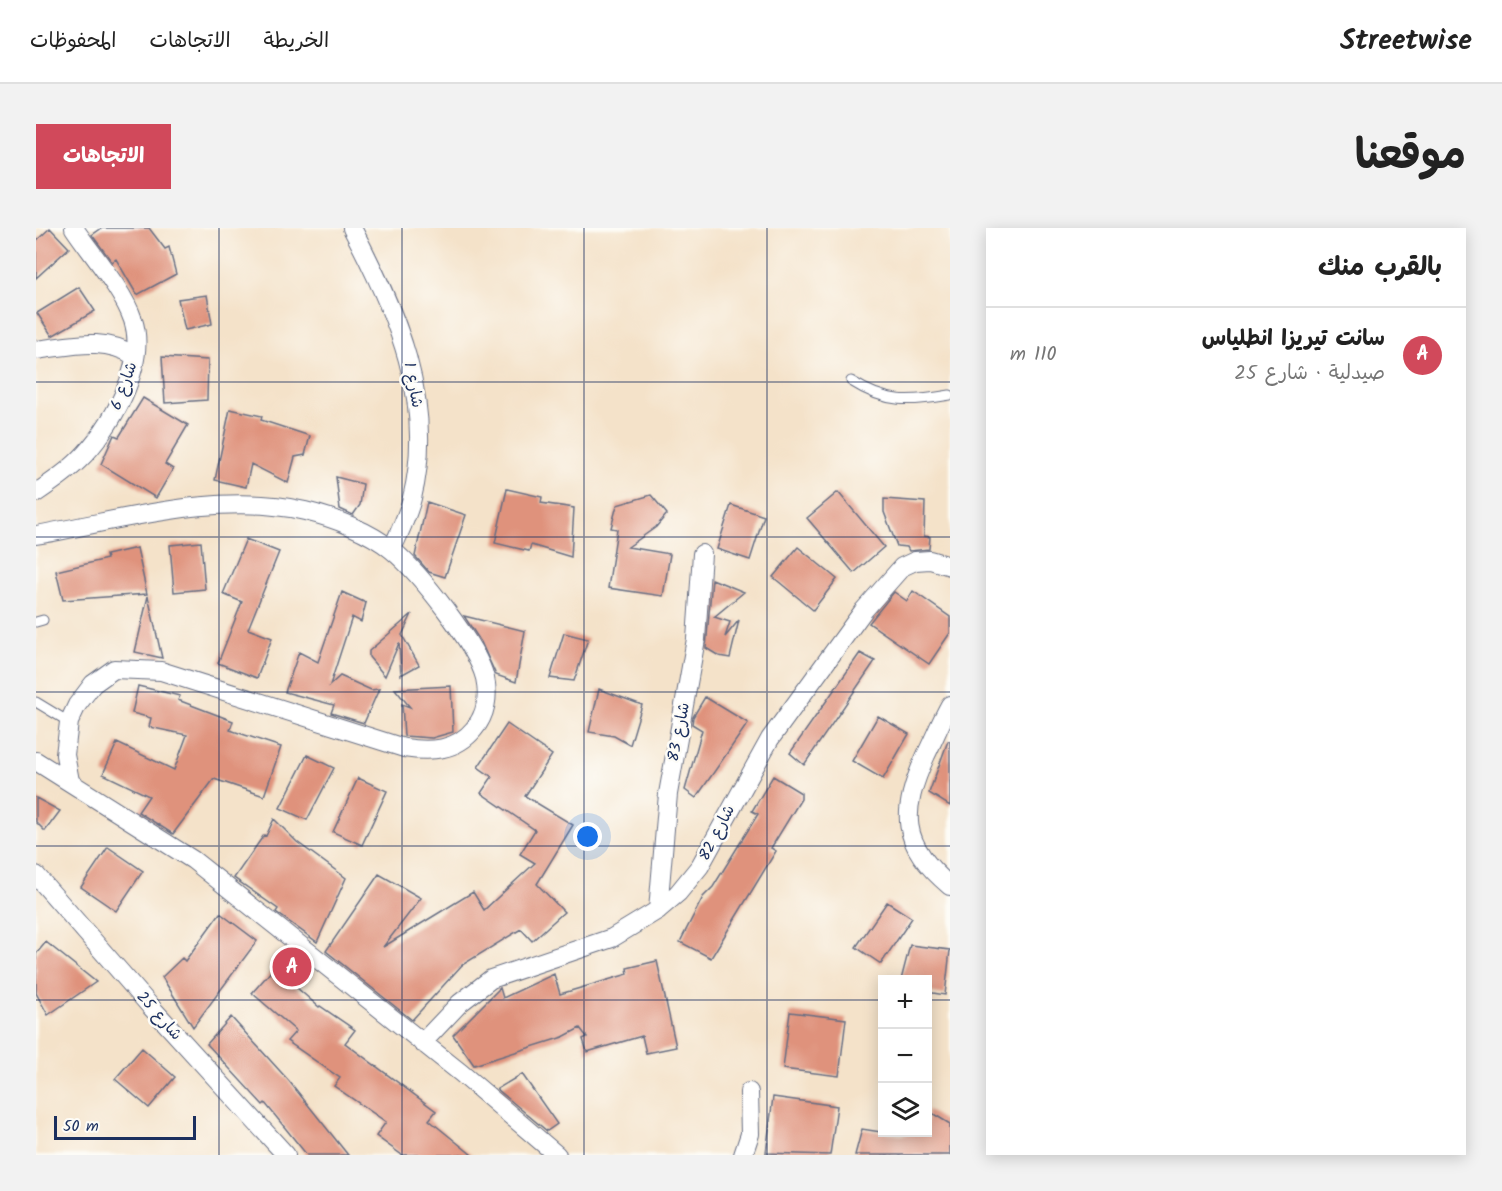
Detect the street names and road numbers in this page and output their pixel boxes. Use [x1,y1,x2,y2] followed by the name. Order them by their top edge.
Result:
[104,358,144,414] street label: شارع 6
[396,360,430,410] street label: شارع 1
[661,700,697,764] street label: شارع 83
[692,801,742,865] street label: شارع 82
[130,986,188,1046] street label: شارع 25

